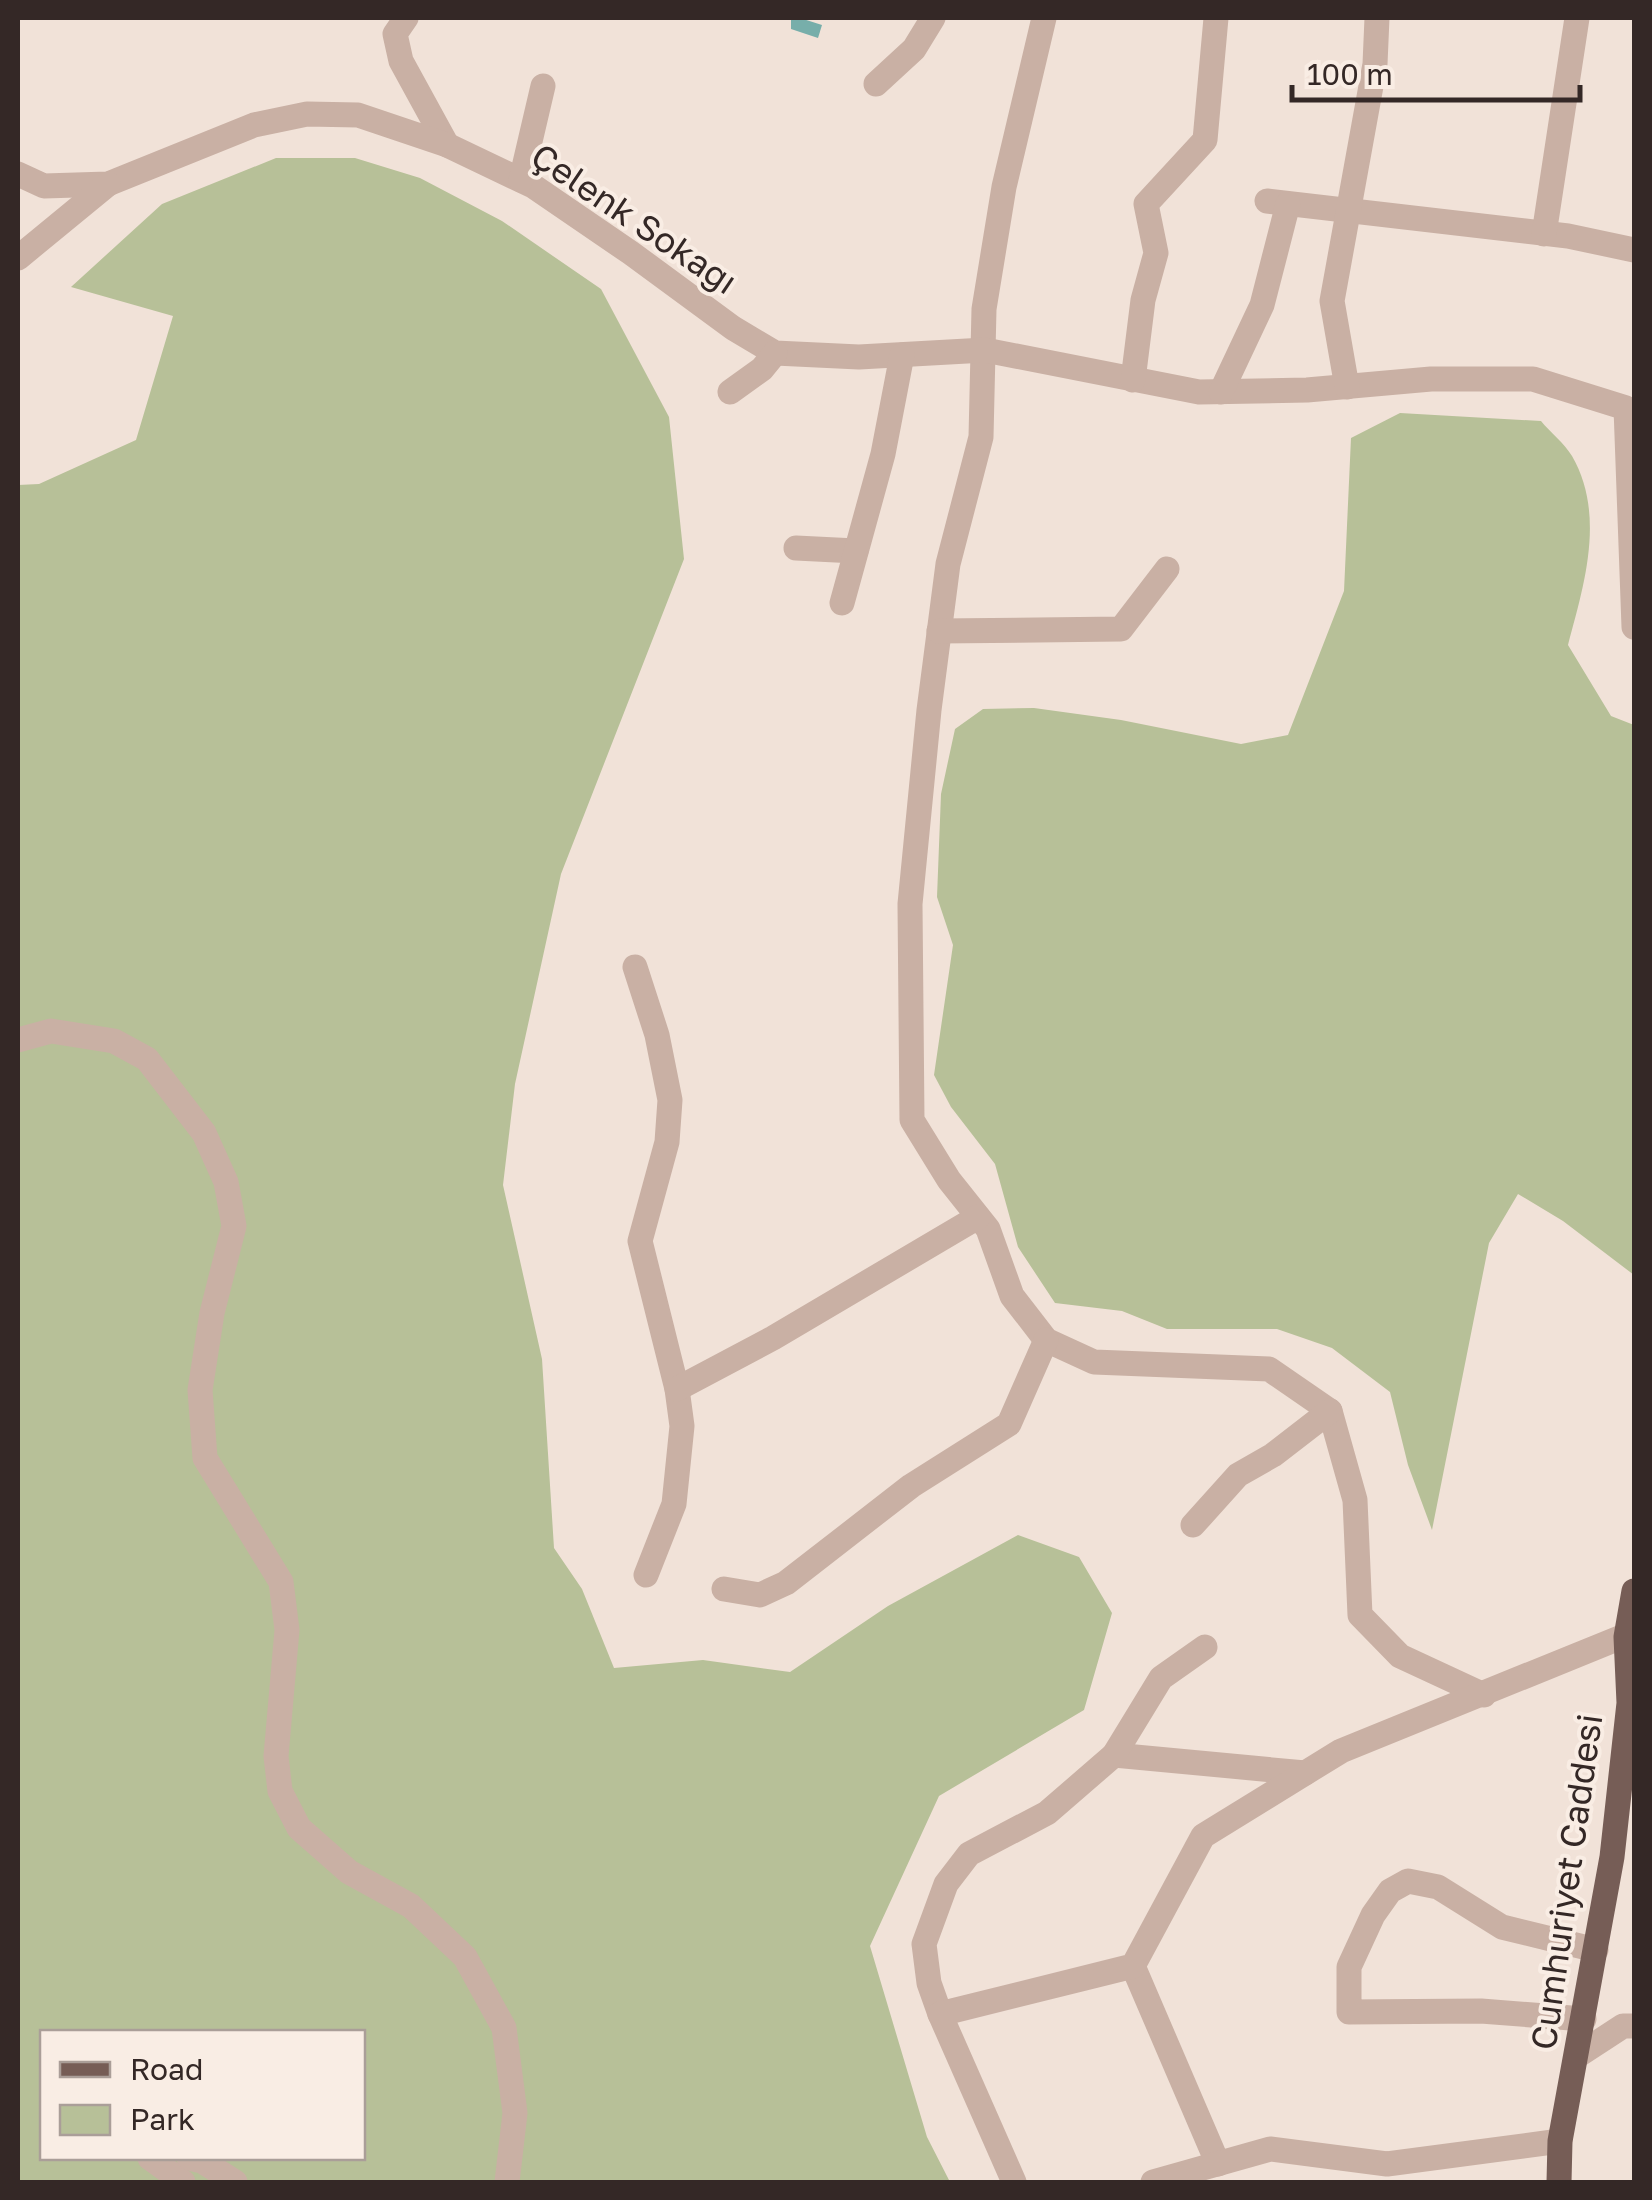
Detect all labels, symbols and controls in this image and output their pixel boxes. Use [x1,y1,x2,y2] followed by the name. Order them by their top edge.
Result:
[1292,40,1580,102] scale bar
[1307,56,1393,92] text: 100 m
[524,134,745,302] street label: Çelenk Sokağı
[1522,1711,1610,2052] street label: Cumhuriyet Caddesi
[40,2030,365,2160] legend
[130,2051,204,2087] text: Road
[130,2101,195,2137] text: Park

